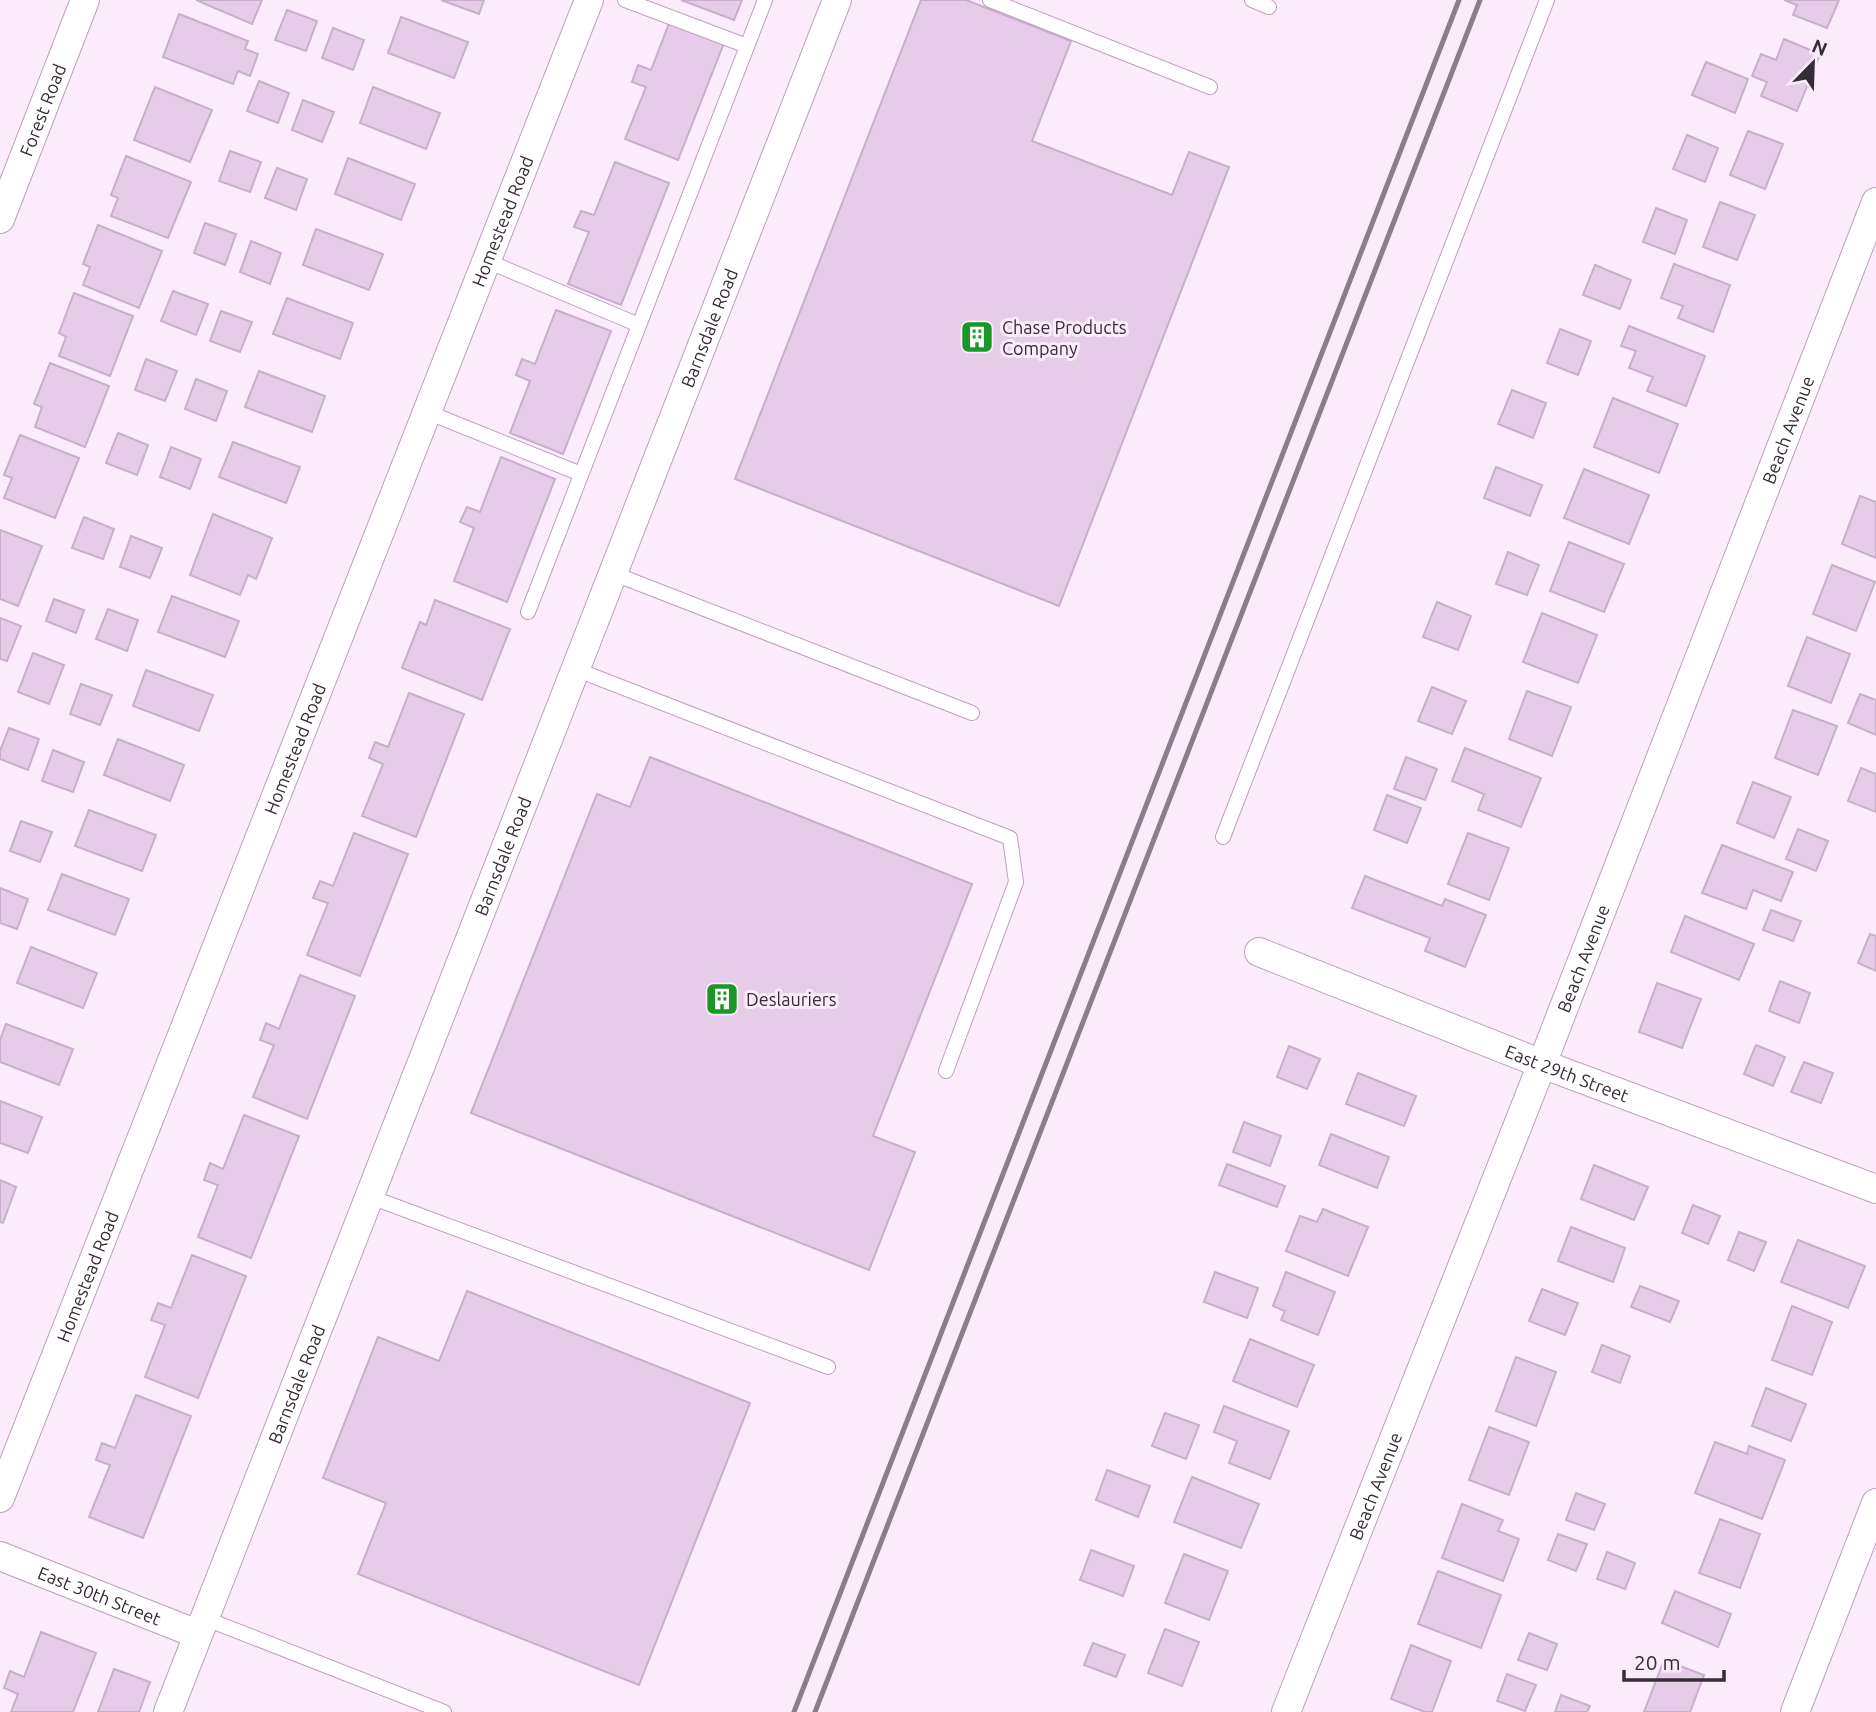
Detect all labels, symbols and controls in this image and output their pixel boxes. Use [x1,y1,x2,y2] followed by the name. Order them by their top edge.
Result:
[1778,28,1848,98] north arrow
[1809,34,1830,60] text: N
[15,61,69,159] street label: Forest Road
[467,153,537,289] street label: Homestead Road
[677,266,741,390] street label: Barnsdale Road
[1002,317,1127,358] place label: Chase Products Company
[958,318,996,356] building icon: Chase Products Company
[1758,373,1818,486] street label: Beach Avenue
[260,681,329,817] street label: Homestead Road
[470,794,535,918] street label: Barnsdale Road
[1553,902,1613,1015] street label: Beach Avenue
[703,980,741,1018] building icon: Deslauriers
[746,989,837,1009] place label: Deslauriers
[1502,1041,1632,1106] street label: East 29th Street
[52,1208,122,1345] street label: Homestead Road
[264,1322,328,1446] street label: Barnsdale Road
[1345,1429,1406,1543] street label: Beach Avenue
[35,1562,164,1629] street label: East 30th Street
[1624,1638,1724,1682] scale bar
[1634,1650,1681,1674] text: 20 m

